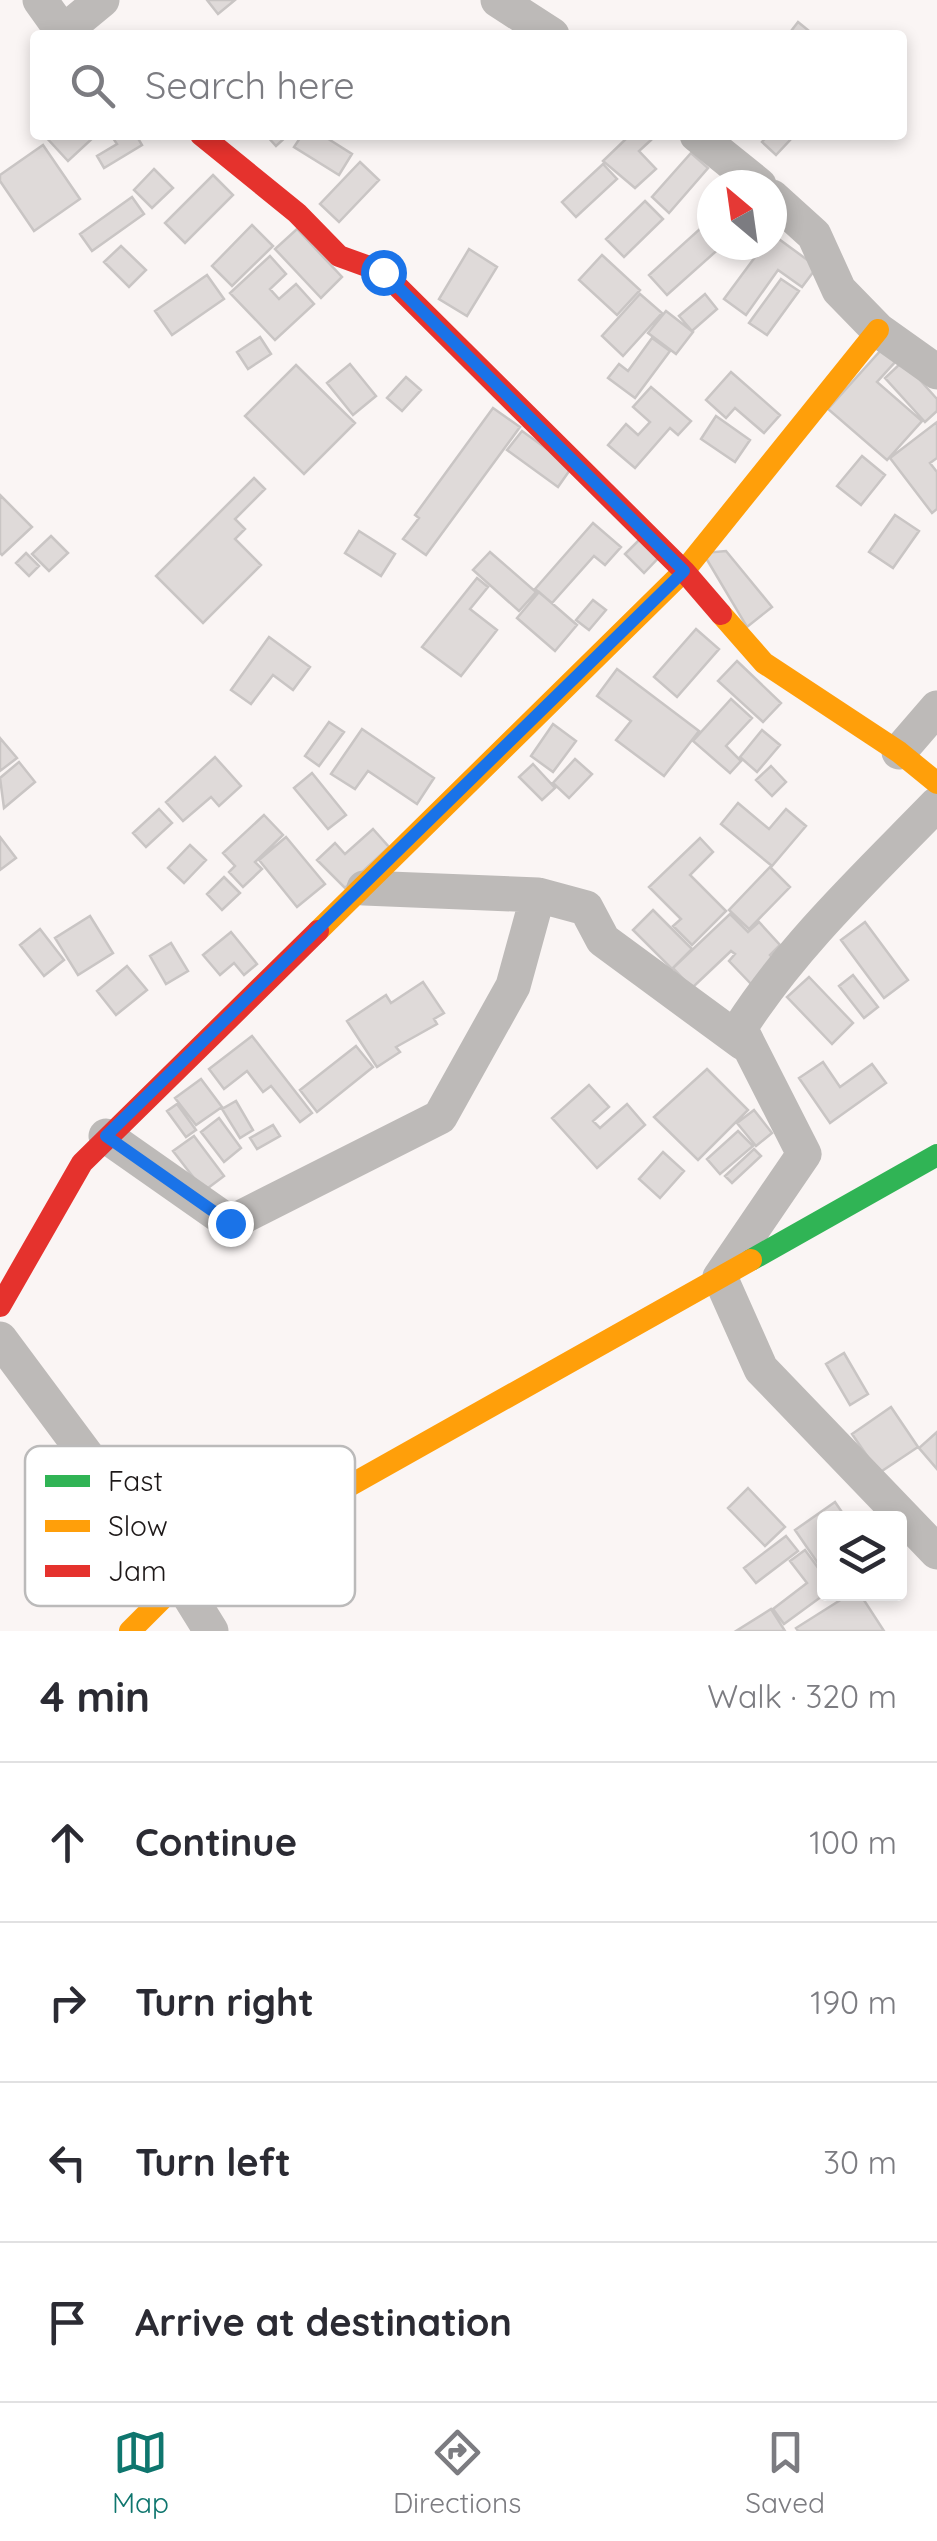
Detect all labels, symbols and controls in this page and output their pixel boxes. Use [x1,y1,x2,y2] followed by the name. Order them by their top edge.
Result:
[30,30,907,140] search box
[65,58,120,113] icon: search
[145,61,355,109] text: Search here
[697,170,787,260] north arrow
[361,250,407,296] route start
[208,1201,254,1247] route end
[25,1446,355,1606] legend
[108,1463,163,1498] text: Fast
[108,1508,168,1543] text: Slow
[817,1511,907,1601] map controls
[817,1511,907,1601] button: layers
[108,1553,167,1588] text: Jam
[40,1670,150,1723] text: 4 min
[707,1676,897,1716] text: Walk · 320 m
[40,1815,95,1870] icon: ahead
[135,1818,297,1866] text: Continue
[809,1822,897,1862] text: 100 m
[40,1975,95,2030] icon: right
[135,1978,314,2026] text: Turn right
[810,1982,897,2022] text: 190 m
[40,2135,95,2190] icon: left
[135,2138,291,2186] text: Turn left
[823,2142,897,2182] text: 30 m
[40,2295,95,2350] icon: arrive
[135,2298,512,2346] text: Arrive at destination
[112,2425,169,2520] tab: Map
[393,2425,521,2520] tab: Directions
[745,2425,825,2520] tab: Saved

